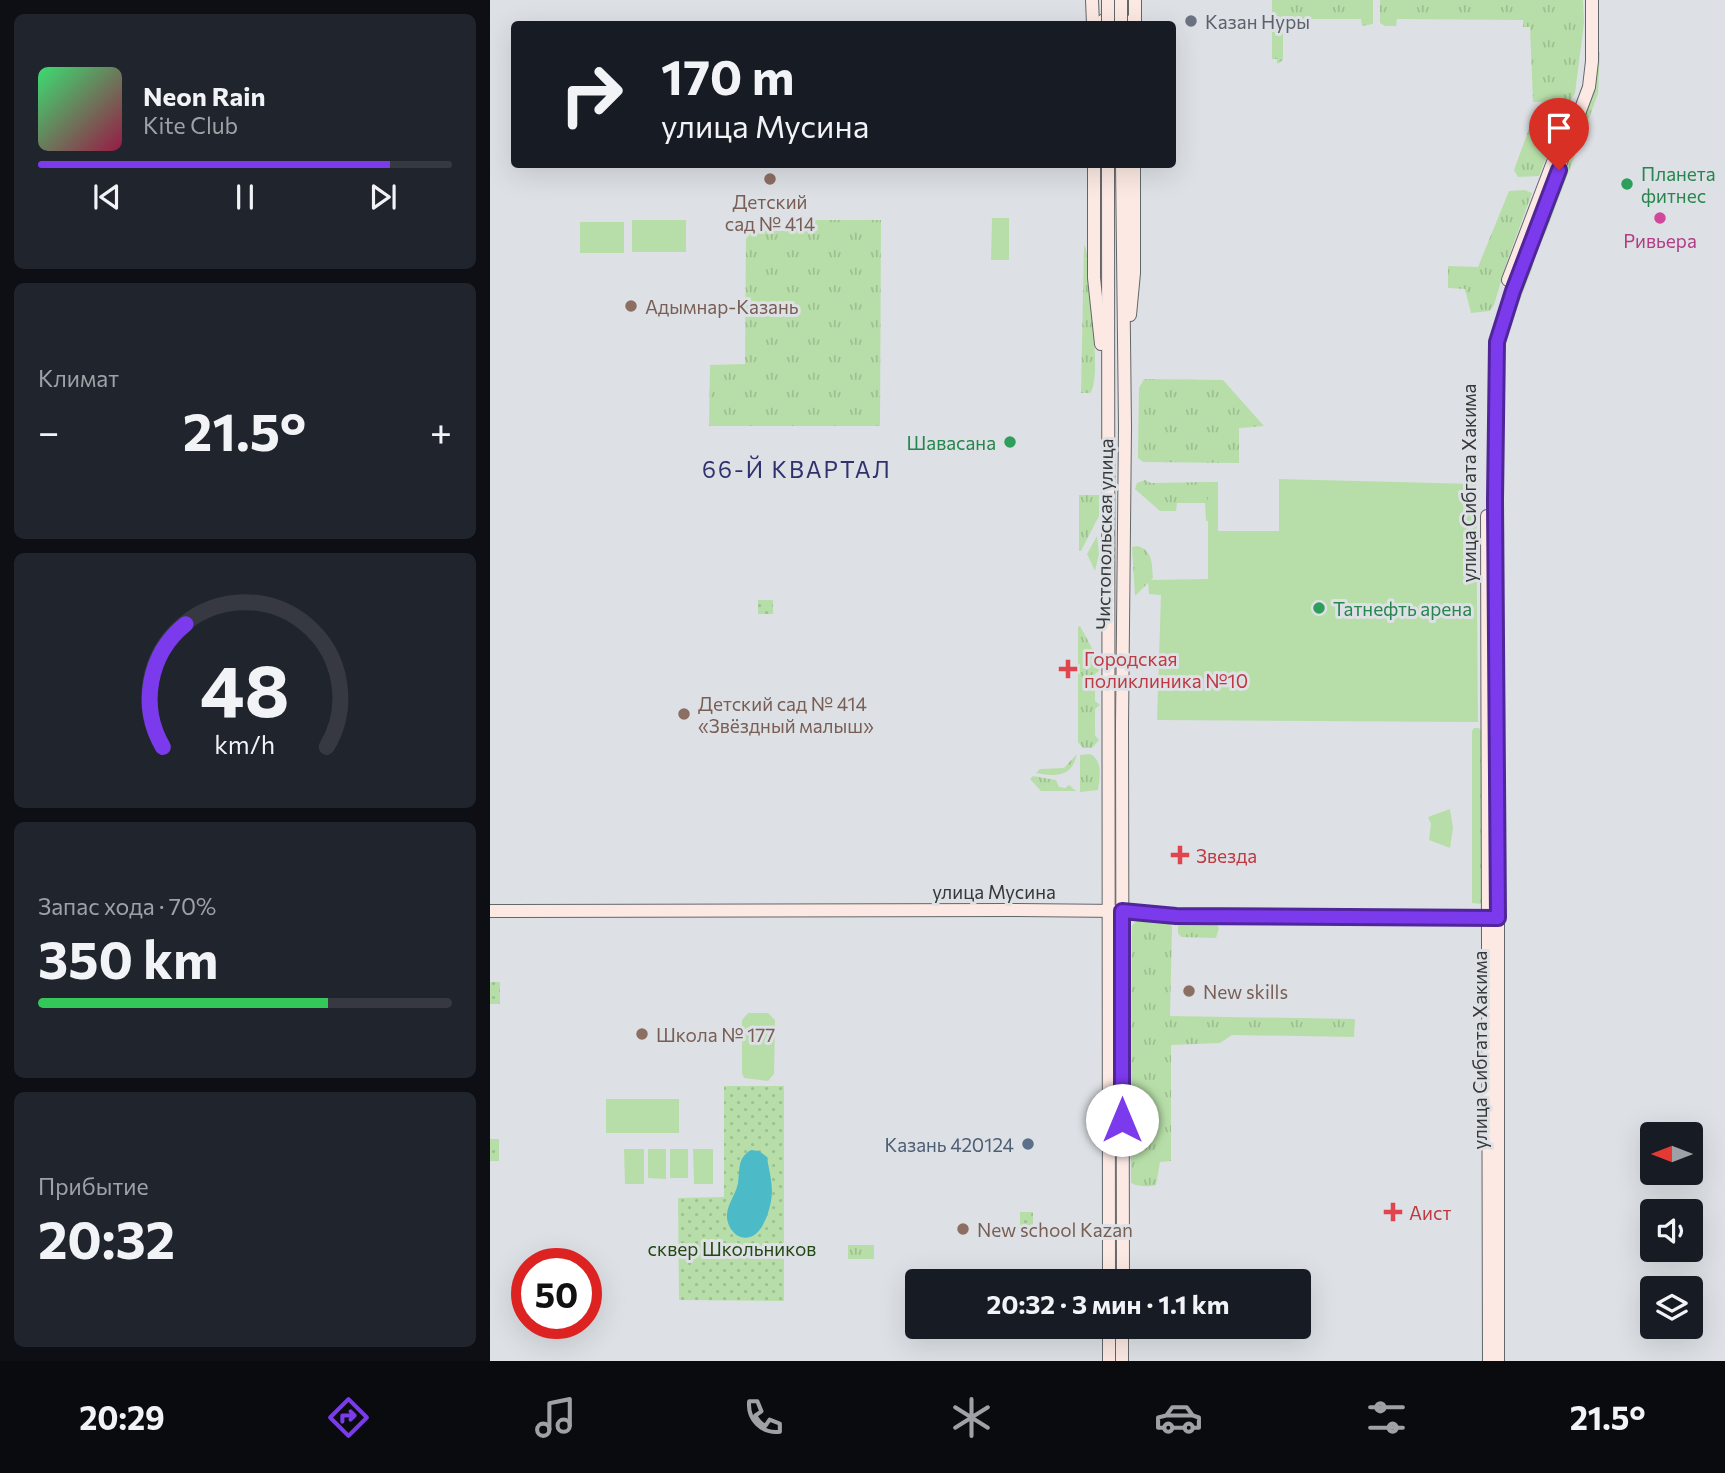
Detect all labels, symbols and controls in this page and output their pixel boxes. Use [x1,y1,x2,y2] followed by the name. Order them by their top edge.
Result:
[1205,10,1310,33] place label: Казан Нуры
[1183,13,1199,29] marker: Казан Нуры
[661,45,794,105] text: 170 m
[546,49,637,140] icon: right
[143,80,266,111] text: Neon Rain
[1529,98,1589,170] pin
[661,105,869,145] text: улица Мусина
[1540,109,1578,147] icon: arrive
[143,111,238,139] text: Kite Club
[1641,162,1716,207] place label: Планета фитнес
[762,171,778,187] marker: Детский сад № 414
[1619,176,1635,192] marker: Планета фитнес
[88,178,126,216] icon: previous
[226,178,264,216] icon: pause
[364,178,402,216] icon: next
[725,190,815,235] place label: Детский сад № 414
[1652,210,1668,226] marker: Ривьера
[1623,229,1697,252] place label: Ривьера
[645,295,799,318] place label: Адымнар-Казань
[623,298,639,314] marker: Адымнар-Казань
[38,364,119,392] text: Климат
[1457,384,1480,582] street label: улица Сибгата Хакима
[183,398,306,462] text: 21.5°
[38,407,60,454] text: −
[430,407,452,454] text: +
[906,431,996,454] place label: Шавасана
[1002,434,1018,450] marker: Шавасана
[1091,438,1117,630] street label: Чистопольская улица
[702,455,892,483] district label: 66-Й КВАРТАЛ
[1333,597,1472,620] place label: Татнефть арена
[1311,600,1327,616] marker: Татнефть арена
[200,643,290,732] text: 48
[1084,647,1248,692] place label: Городская поликлиника №10
[1058,659,1078,679] marker: Городская поликлиника №10
[698,692,874,737] place label: Детский сад № 414 «Звёздный малыш»
[676,706,692,722] marker: Детский сад № 414 «Звёздный малыш»
[215,728,275,758] text: km/h
[1196,844,1257,867] place label: Звезда
[1170,845,1190,865] marker: Звезда
[932,880,1056,903] street label: улица Мусина
[38,892,216,920] text: Запас хода · 70%
[38,926,218,990] text: 350 km
[1468,951,1491,1149] street label: улица Сибгата Хакима
[1203,980,1288,1003] place label: New skills
[1181,983,1197,999] marker: New skills
[656,1023,775,1046] place label: Школа № 177
[634,1026,650,1042] marker: Школа № 177
[1085,1083,1159,1157] position arrow
[1640,1122,1703,1185] north arrow
[1640,1122,1703,1339] map controls
[884,1133,1014,1156] place label: Казань 420124
[1020,1136,1036,1152] marker: Казань 420124
[38,1172,149,1200] text: Прибытие
[1640,1199,1703,1262] button: sound
[1409,1201,1451,1224] place label: Аист
[1383,1202,1403,1222] marker: Аист
[38,1206,175,1270] text: 20:32
[977,1218,1133,1241] place label: New school Kazan
[955,1221,971,1237] marker: New school Kazan
[648,1237,816,1260] park label: сквер Школьников
[511,1248,602,1339] speed limit sign: 50
[1640,1276,1703,1339] button: layers
[987,1288,1229,1319] text: 20:32 · 3 мин · 1.1 km
[324,1393,373,1442] icon: directions
[531,1393,580,1442] icon: music
[739,1393,788,1442] icon: phone
[947,1393,996,1442] icon: climate
[1154,1393,1203,1442] icon: car
[1362,1393,1411,1442] icon: filters
[79,1397,165,1437] text: 20:29
[1570,1397,1646,1437] text: 21.5°

